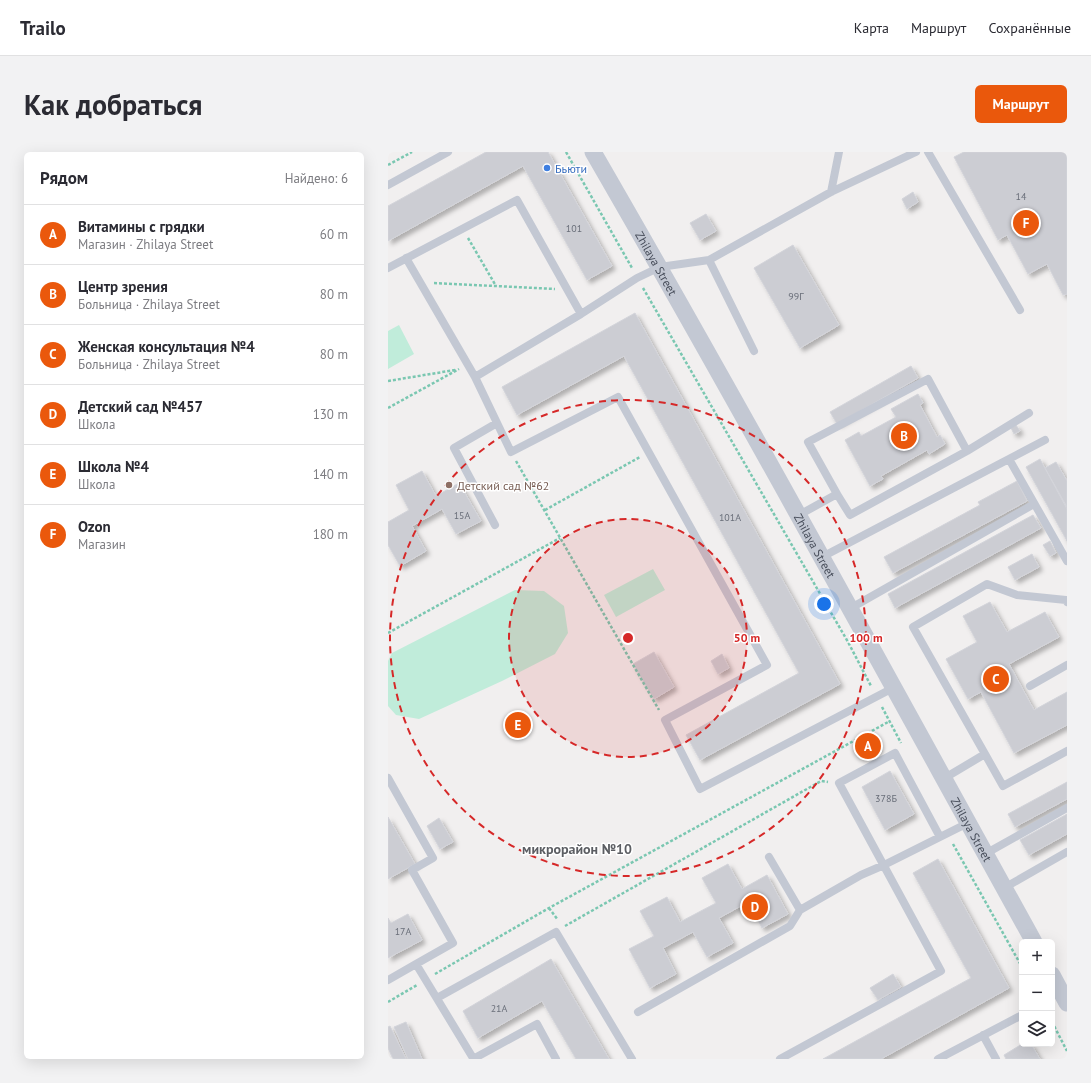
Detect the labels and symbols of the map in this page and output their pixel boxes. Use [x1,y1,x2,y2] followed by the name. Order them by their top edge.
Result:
[555,161,587,176] place label: Бьюти
[542,163,552,173] marker: Бьюти
[1016,190,1027,203] house number: 14
[1013,208,1039,238] pin: F
[566,222,582,235] house number: 101
[633,228,681,298] street label: Zhilaya Street
[788,290,804,303] house number: 99Г
[891,421,917,451] pin: B
[457,478,549,493] place label: Детский сад №62
[444,480,454,490] marker: Детский сад №62
[454,509,471,522] house number: 15А
[719,511,741,524] house number: 101А
[791,511,839,580] street label: Zhilaya Street
[814,594,834,614] your location
[734,630,760,645] text: 50 m
[849,630,883,645] text: 100 m
[621,631,635,645] centre of rings
[983,664,1009,694] pin: C
[505,710,531,740] pin: E
[855,731,881,761] pin: A
[875,792,897,805] house number: 378Б
[948,794,996,864] street label: Zhilaya Street
[522,840,632,858] district label: микрорайон №10
[742,892,768,922] pin: D
[395,925,412,938] house number: 17А
[491,1002,508,1015] house number: 21А

